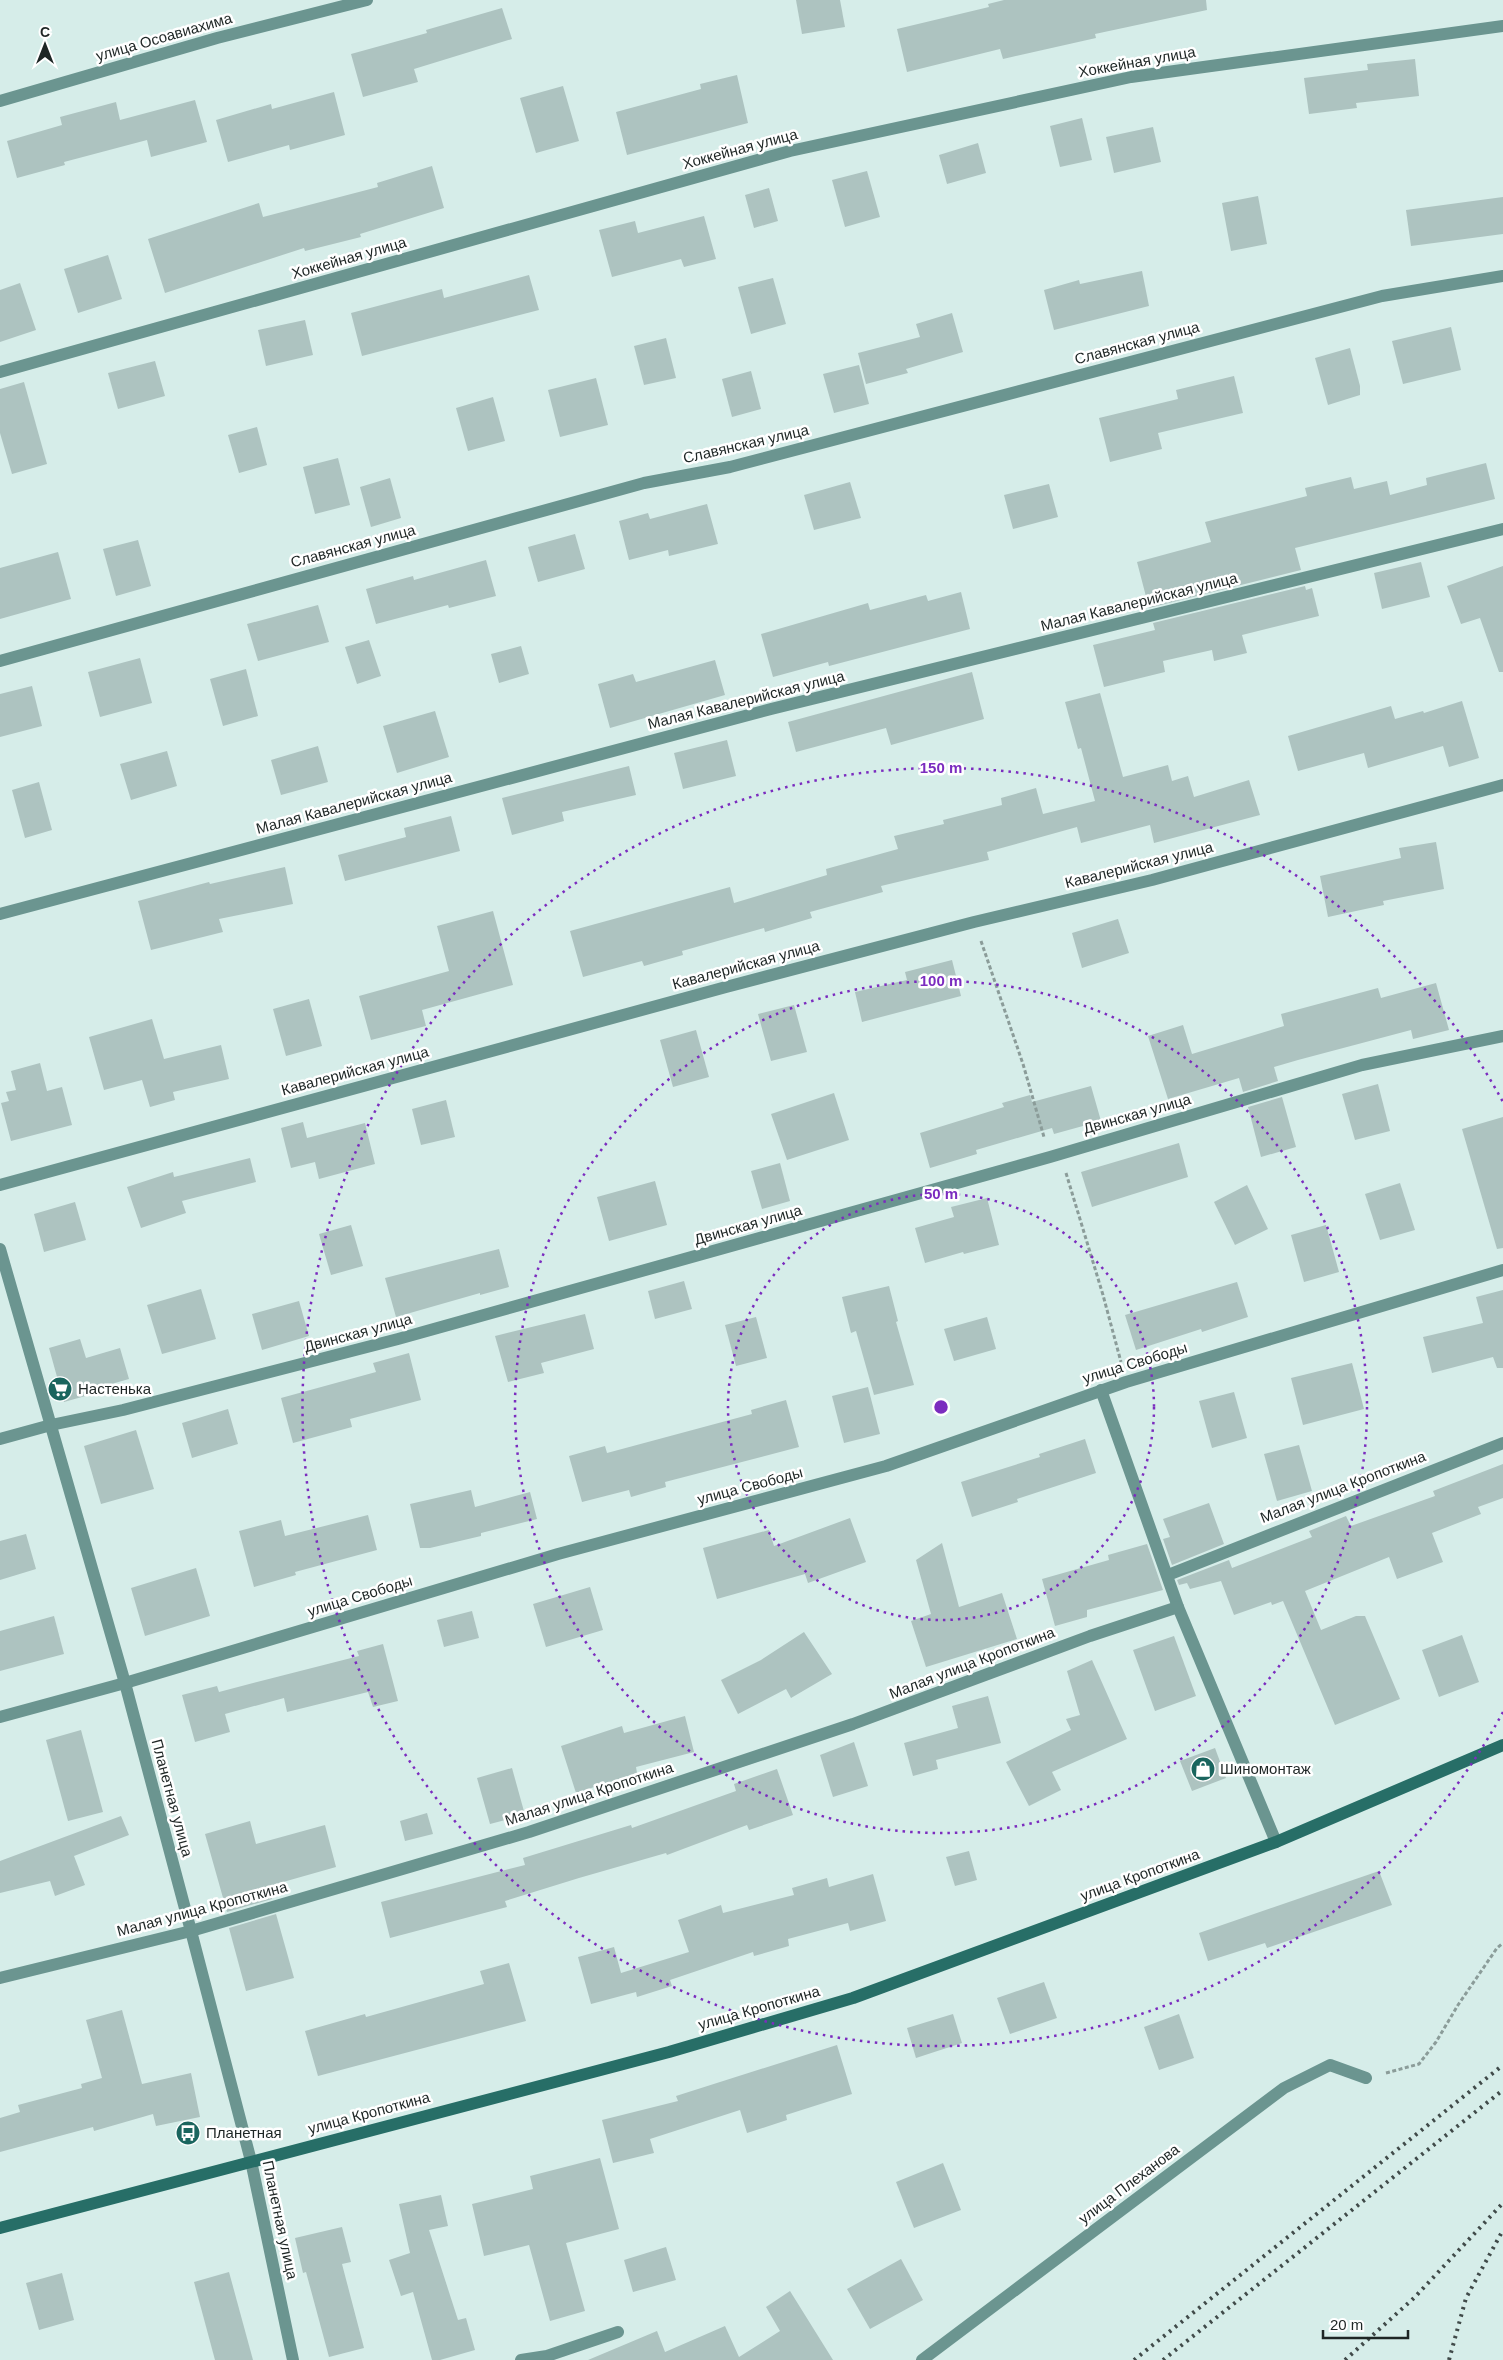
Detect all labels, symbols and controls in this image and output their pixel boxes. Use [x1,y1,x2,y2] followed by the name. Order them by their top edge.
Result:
[94,9,234,64] street label: улица Осоавиахима
[20,20,70,70] north arrow
[40,24,50,40] text: С
[1077,43,1197,80] street label: Хоккейная улица
[681,125,800,172] street label: Хоккейная улица
[290,233,409,282] street label: Хоккейная улица
[1073,318,1202,367] street label: Славянская улица
[681,421,811,466] street label: Славянская улица
[289,521,418,570] street label: Славянская улица
[1039,569,1240,634] street label: Малая Кавалерийская улица
[646,667,847,732] street label: Малая Кавалерийская улица
[920,759,962,776] text: 150 m
[254,768,454,837] street label: Малая Кавалерийская улица
[1063,838,1215,891] street label: Кавалерийская улица
[670,937,822,992] street label: Кавалерийская улица
[920,972,962,989] text: 100 m
[279,1043,431,1098] street label: Кавалерийская улица
[1081,1090,1193,1137] street label: Двинская улица
[924,1185,958,1202] text: 50 m
[692,1201,804,1248] street label: Двинская улица
[302,1310,414,1355] street label: Двинская улица
[1080,1339,1189,1387] street label: улица Свободы
[47,1376,73,1402] supermarket icon: Настенька
[78,1380,152,1397] place label: Настенька
[932,1398,950,1416] centre of rings
[1258,1447,1429,1526] street label: Малая улица Кропоткина
[695,1463,804,1508] street label: улица Свободы
[305,1572,414,1620] street label: улица Свободы
[887,1623,1058,1702] street label: Малая улица Кропоткина
[149,1737,197,1859] street label: Планетная улица
[1190,1756,1216,1782] shop icon: Шиномонтаж
[503,1758,676,1829] street label: Малая улица Кропоткина
[1220,1760,1311,1777] place label: Шиномонтаж
[1078,1845,1202,1904] street label: улица Кропоткина
[115,1877,290,1939] street label: Малая улица Кропоткина
[696,1982,822,2033] street label: улица Кропоткина
[306,2088,432,2137] street label: улица Кропоткина
[175,2120,201,2146] bus stop icon: Планетная
[206,2124,282,2141] place label: Планетная
[1075,2140,1183,2227] street label: улица Плеханова
[260,2159,302,2281] street label: Планетная улица
[1323,2308,1408,2340] scale bar
[1330,2316,1363,2333] text: 20 m

